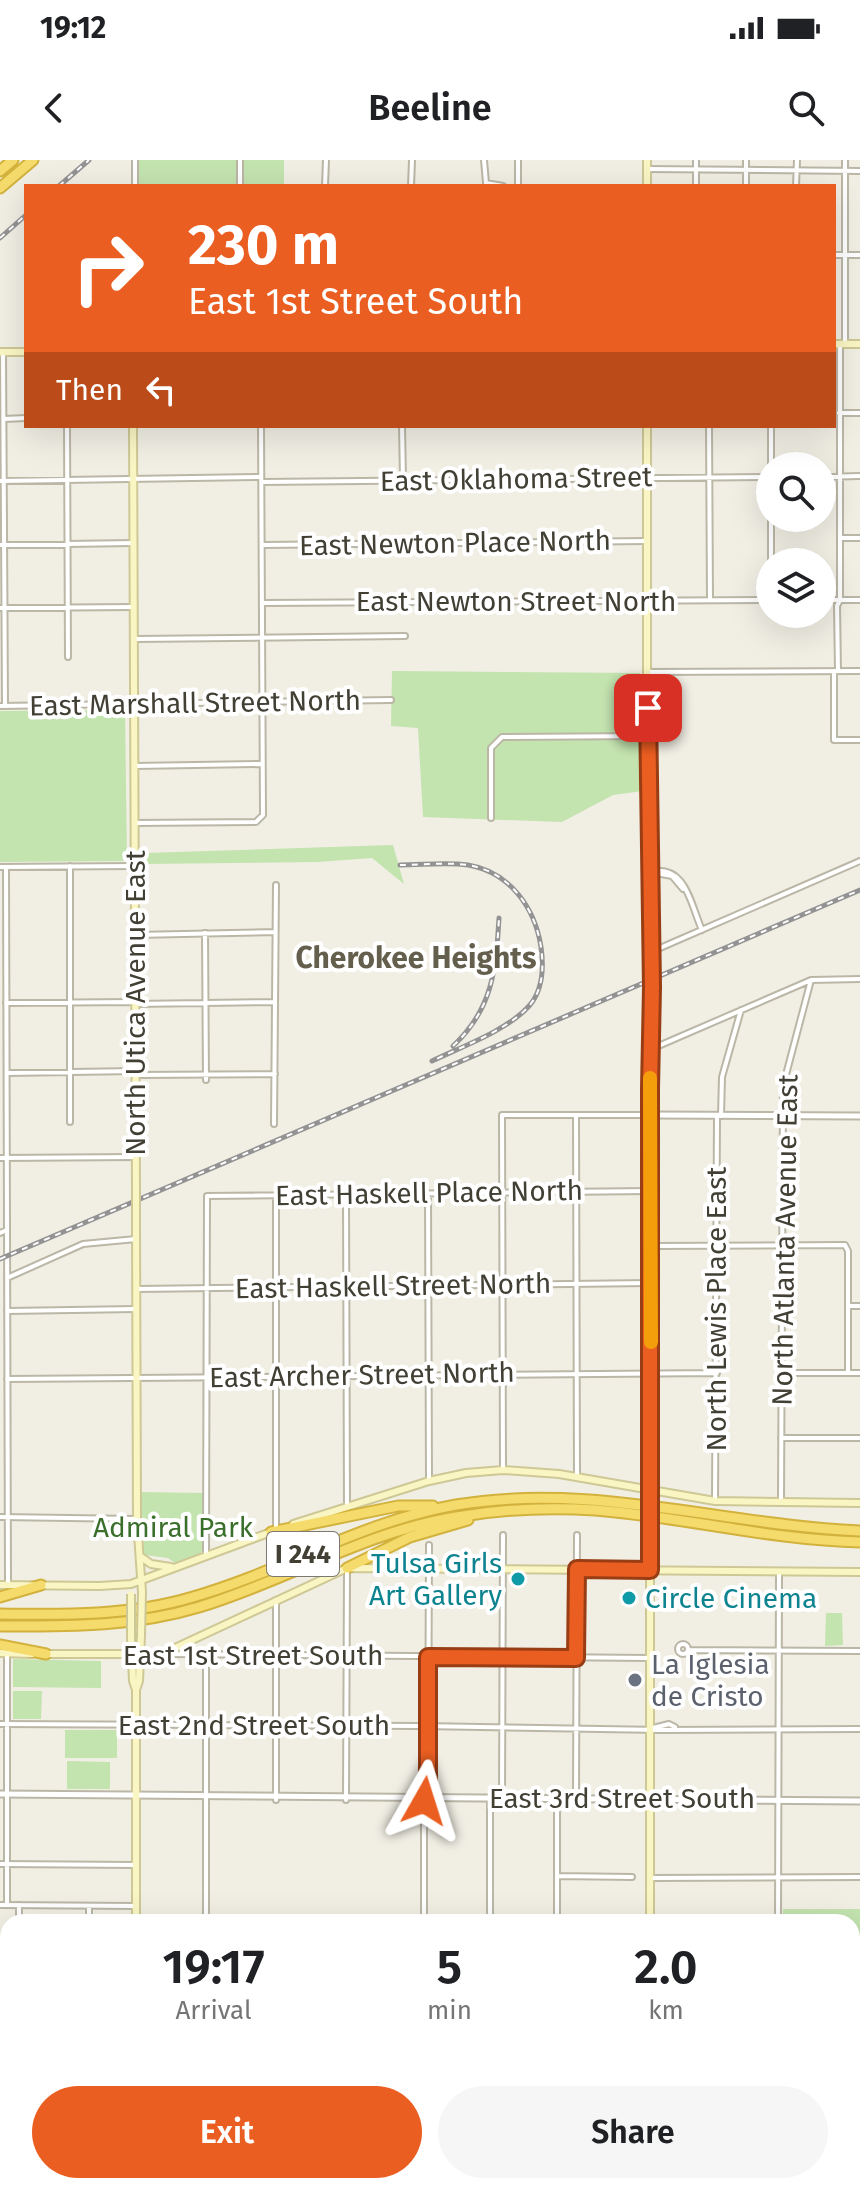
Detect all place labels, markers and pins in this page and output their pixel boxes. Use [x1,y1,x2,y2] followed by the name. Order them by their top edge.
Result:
[614,674,682,742] pin
[369,1547,502,1612] place label: Tulsa Girls Art Gallery
[509,1570,527,1588] marker: Tulsa Girls Art Gallery
[645,1582,817,1615] place label: Circle Cinema
[620,1589,638,1607] marker: Circle Cinema
[651,1648,770,1713] place label: La Iglesia de Cristo
[626,1671,644,1689] marker: La Iglesia de Cristo

